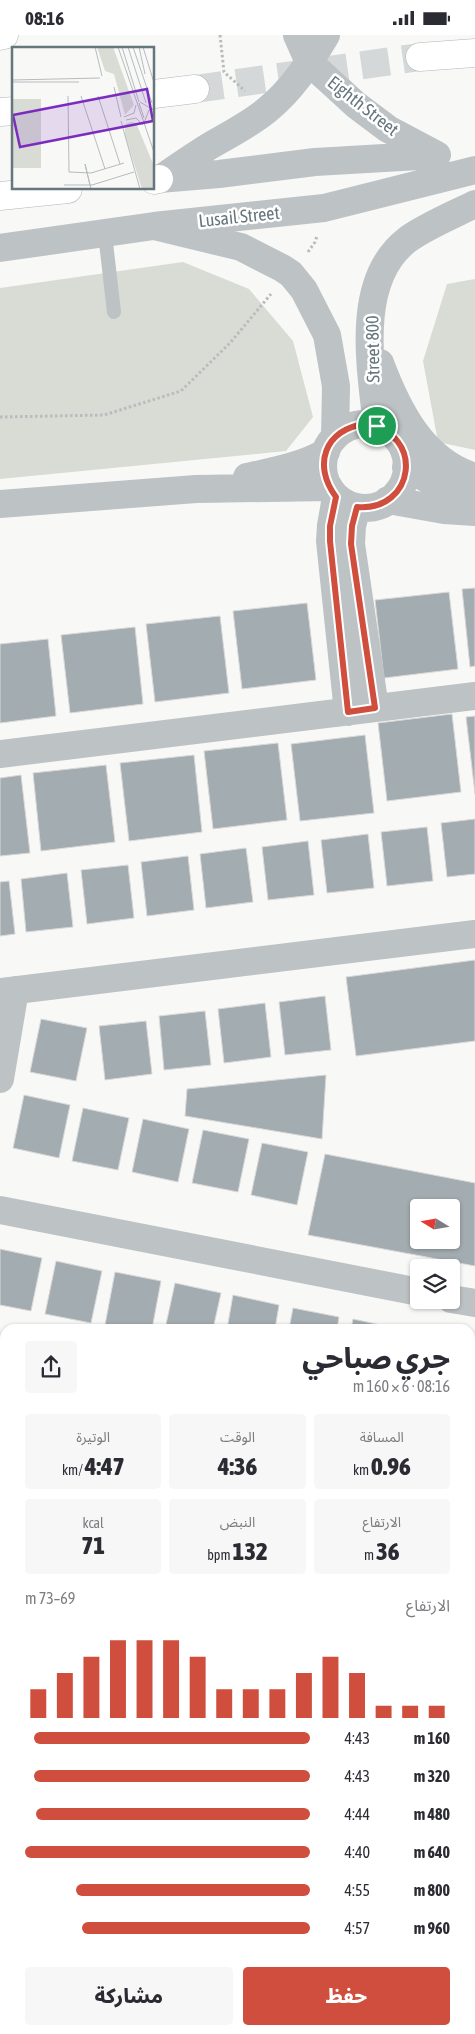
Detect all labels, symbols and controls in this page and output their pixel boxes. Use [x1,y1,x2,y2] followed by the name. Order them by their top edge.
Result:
[25,7,64,29] text: 08:16
[12,47,155,190] inset map
[324,71,403,140] street label: Eighth Street
[197,202,280,231] street label: Lusail Street
[361,315,384,383] street label: Street 800
[356,405,398,447] pin
[363,412,391,440] icon: arrive
[410,1199,460,1249] north arrow
[410,1199,460,1309] map controls
[410,1259,460,1309] button: layers
[25,1341,77,1393] button: share
[302,1342,450,1374] text: جري صباحي
[353,1377,450,1395] text: 08:16 · 6 × 160 m
[76,1429,110,1445] text: الوتيرة
[220,1429,255,1445] text: الوقت
[360,1429,404,1445] text: المسافة
[85,1452,124,1480] text: 4:47
[218,1452,257,1480] text: 4:36
[371,1452,411,1480] text: 0.96
[62,1462,85,1478] text: /km
[353,1462,371,1478] text: km
[220,1514,255,1530] text: النبض
[363,1514,401,1530] text: الارتفاع
[83,1515,104,1531] text: kcal
[81,1531,105,1559] text: 71
[233,1537,268,1565] text: 132
[376,1537,400,1565] text: 36
[207,1547,233,1563] text: bpm
[364,1547,376,1563] text: m
[25,1589,75,1607] text: 69–73 m
[406,1596,450,1614] text: الارتفاع
[345,1729,370,1747] text: 4:43
[414,1729,450,1747] text: 160 m
[345,1767,370,1785] text: 4:43
[414,1767,450,1785] text: 320 m
[345,1805,370,1823] text: 4:44
[414,1805,450,1823] text: 480 m
[345,1843,370,1861] text: 4:40
[414,1843,450,1861] text: 640 m
[345,1881,370,1899] text: 4:55
[414,1881,450,1899] text: 800 m
[345,1919,370,1937] text: 4:57
[414,1919,450,1937] text: 960 m
[25,1967,233,2025] button: مشاركة
[243,1967,450,2025] button: حفظ

